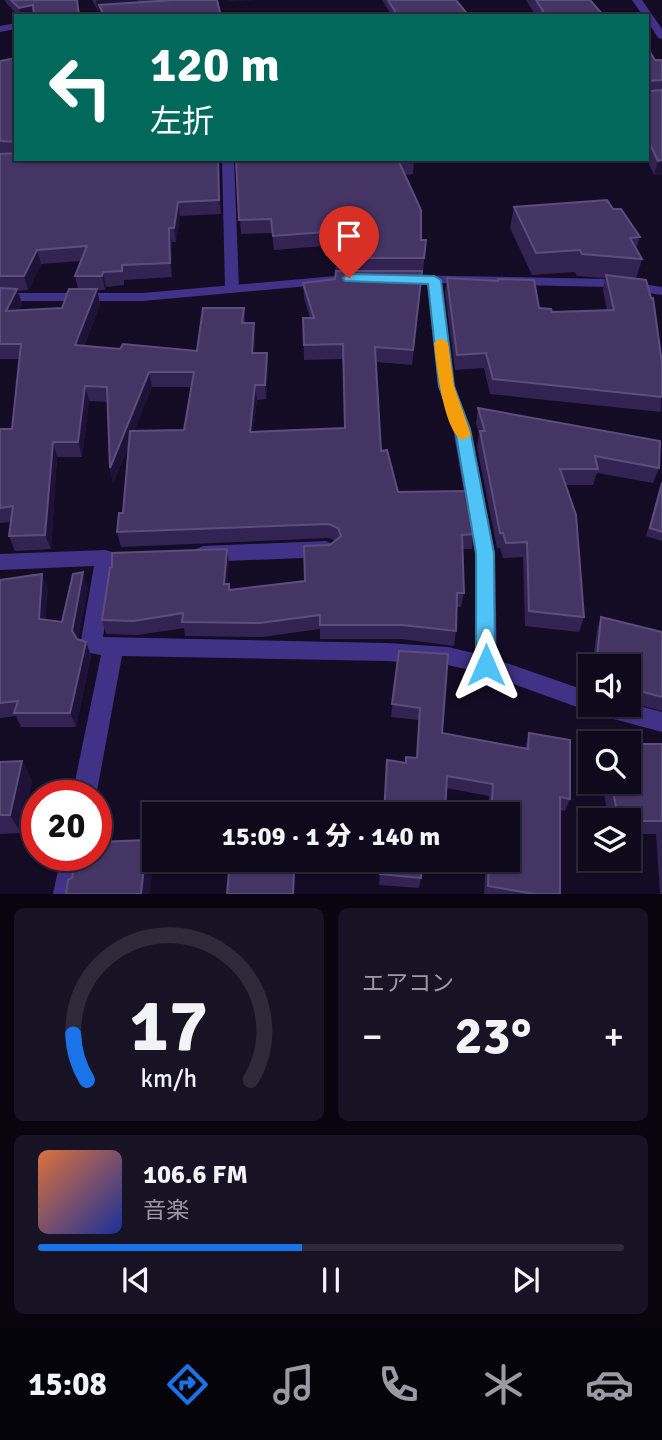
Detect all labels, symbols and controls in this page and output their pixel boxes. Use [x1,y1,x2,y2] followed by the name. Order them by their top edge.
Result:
[150,35,280,95] text: 120 m
[35,42,126,133] icon: left
[150,102,214,141] text: 左折
[319,206,379,278] pin
[330,217,368,255] icon: arrive
[449,628,523,702] position arrow
[578,654,641,871] map controls
[578,654,641,717] button: sound
[578,731,641,794] button: search
[21,780,112,871] speed limit sign: 20
[578,808,641,871] button: layers
[222,821,440,853] text: 15:09 · 1 分 · 140 m
[362,969,454,998] text: エアコン
[130,983,208,1072] text: 17
[455,1004,531,1068] text: 23°
[362,1013,383,1060] text: −
[603,1013,624,1060] text: +
[141,1063,197,1094] text: km/h
[143,1159,248,1191] text: 106.6 FM
[143,1196,189,1225] text: 音楽
[117,1261,155,1299] icon: previous
[312,1261,350,1299] icon: pause
[507,1261,545,1299] icon: next
[163,1360,212,1409] icon: directions
[269,1360,318,1409] icon: music
[374,1360,423,1409] icon: phone
[479,1360,528,1409] icon: climate
[585,1360,634,1409] icon: car
[28,1365,107,1404] text: 15:08

